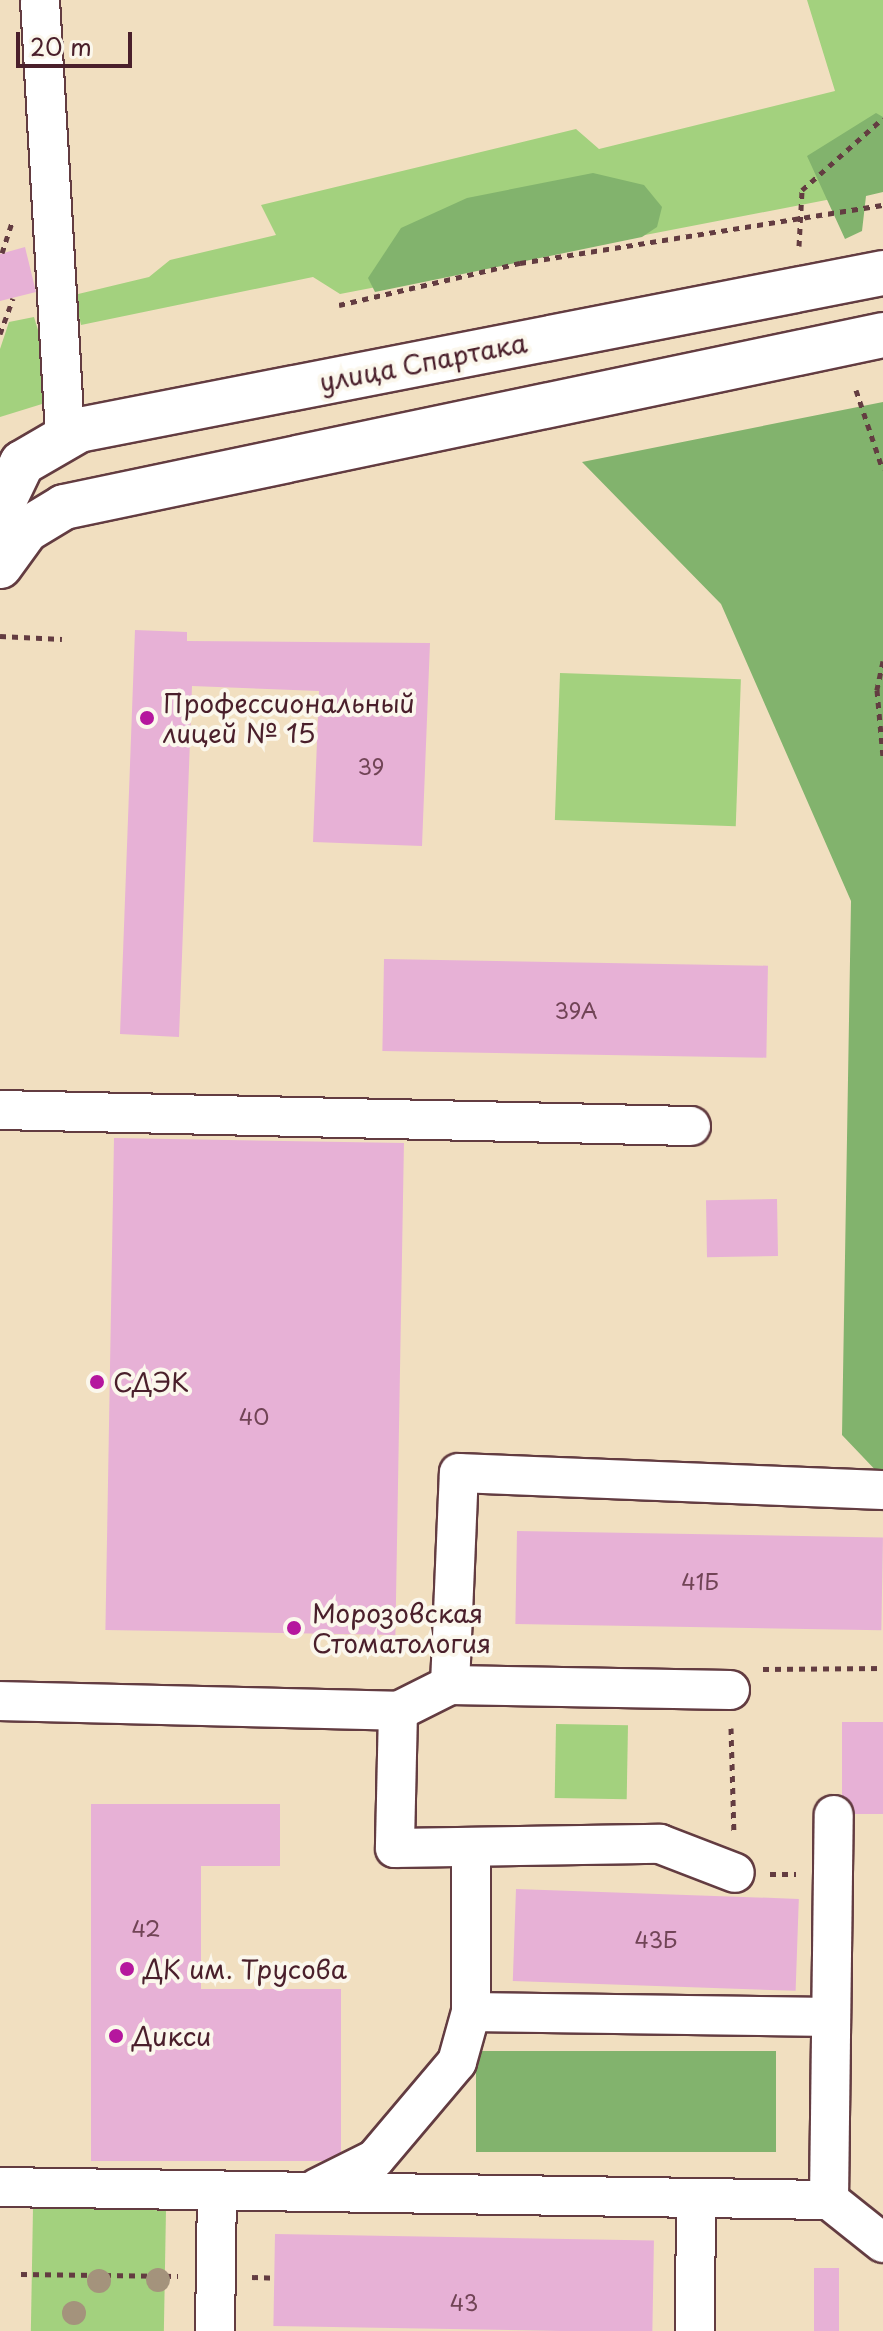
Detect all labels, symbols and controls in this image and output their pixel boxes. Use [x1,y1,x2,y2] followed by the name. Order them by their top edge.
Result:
[20,16,136,66] scale bar
[30,28,92,64] text: 20 m
[316,326,530,398] street label: улица Спартака
[163,687,415,748] place label: Профессиональный лицей № 15
[138,709,156,727] marker: Профессиональный лицей № 15
[358,753,384,779] house number: 39
[554,997,598,1023] house number: 39А
[113,1366,189,1398] place label: СДЭК
[88,1373,106,1391] marker: СДЭК
[239,1403,269,1429] house number: 40
[681,1568,719,1594] house number: 41Б
[312,1597,491,1658] place label: Морозовская Стоматология
[283,1617,305,1639] marker: Морозовская Стоматология
[131,1915,161,1941] house number: 42
[635,1926,677,1952] house number: 43Б
[143,1953,348,1985] place label: ДК им. Трусова
[118,1960,136,1978] marker: ДК им. Трусова
[132,2020,211,2052] place label: Дикси
[107,2027,125,2045] marker: Дикси
[450,2289,478,2315] house number: 43

